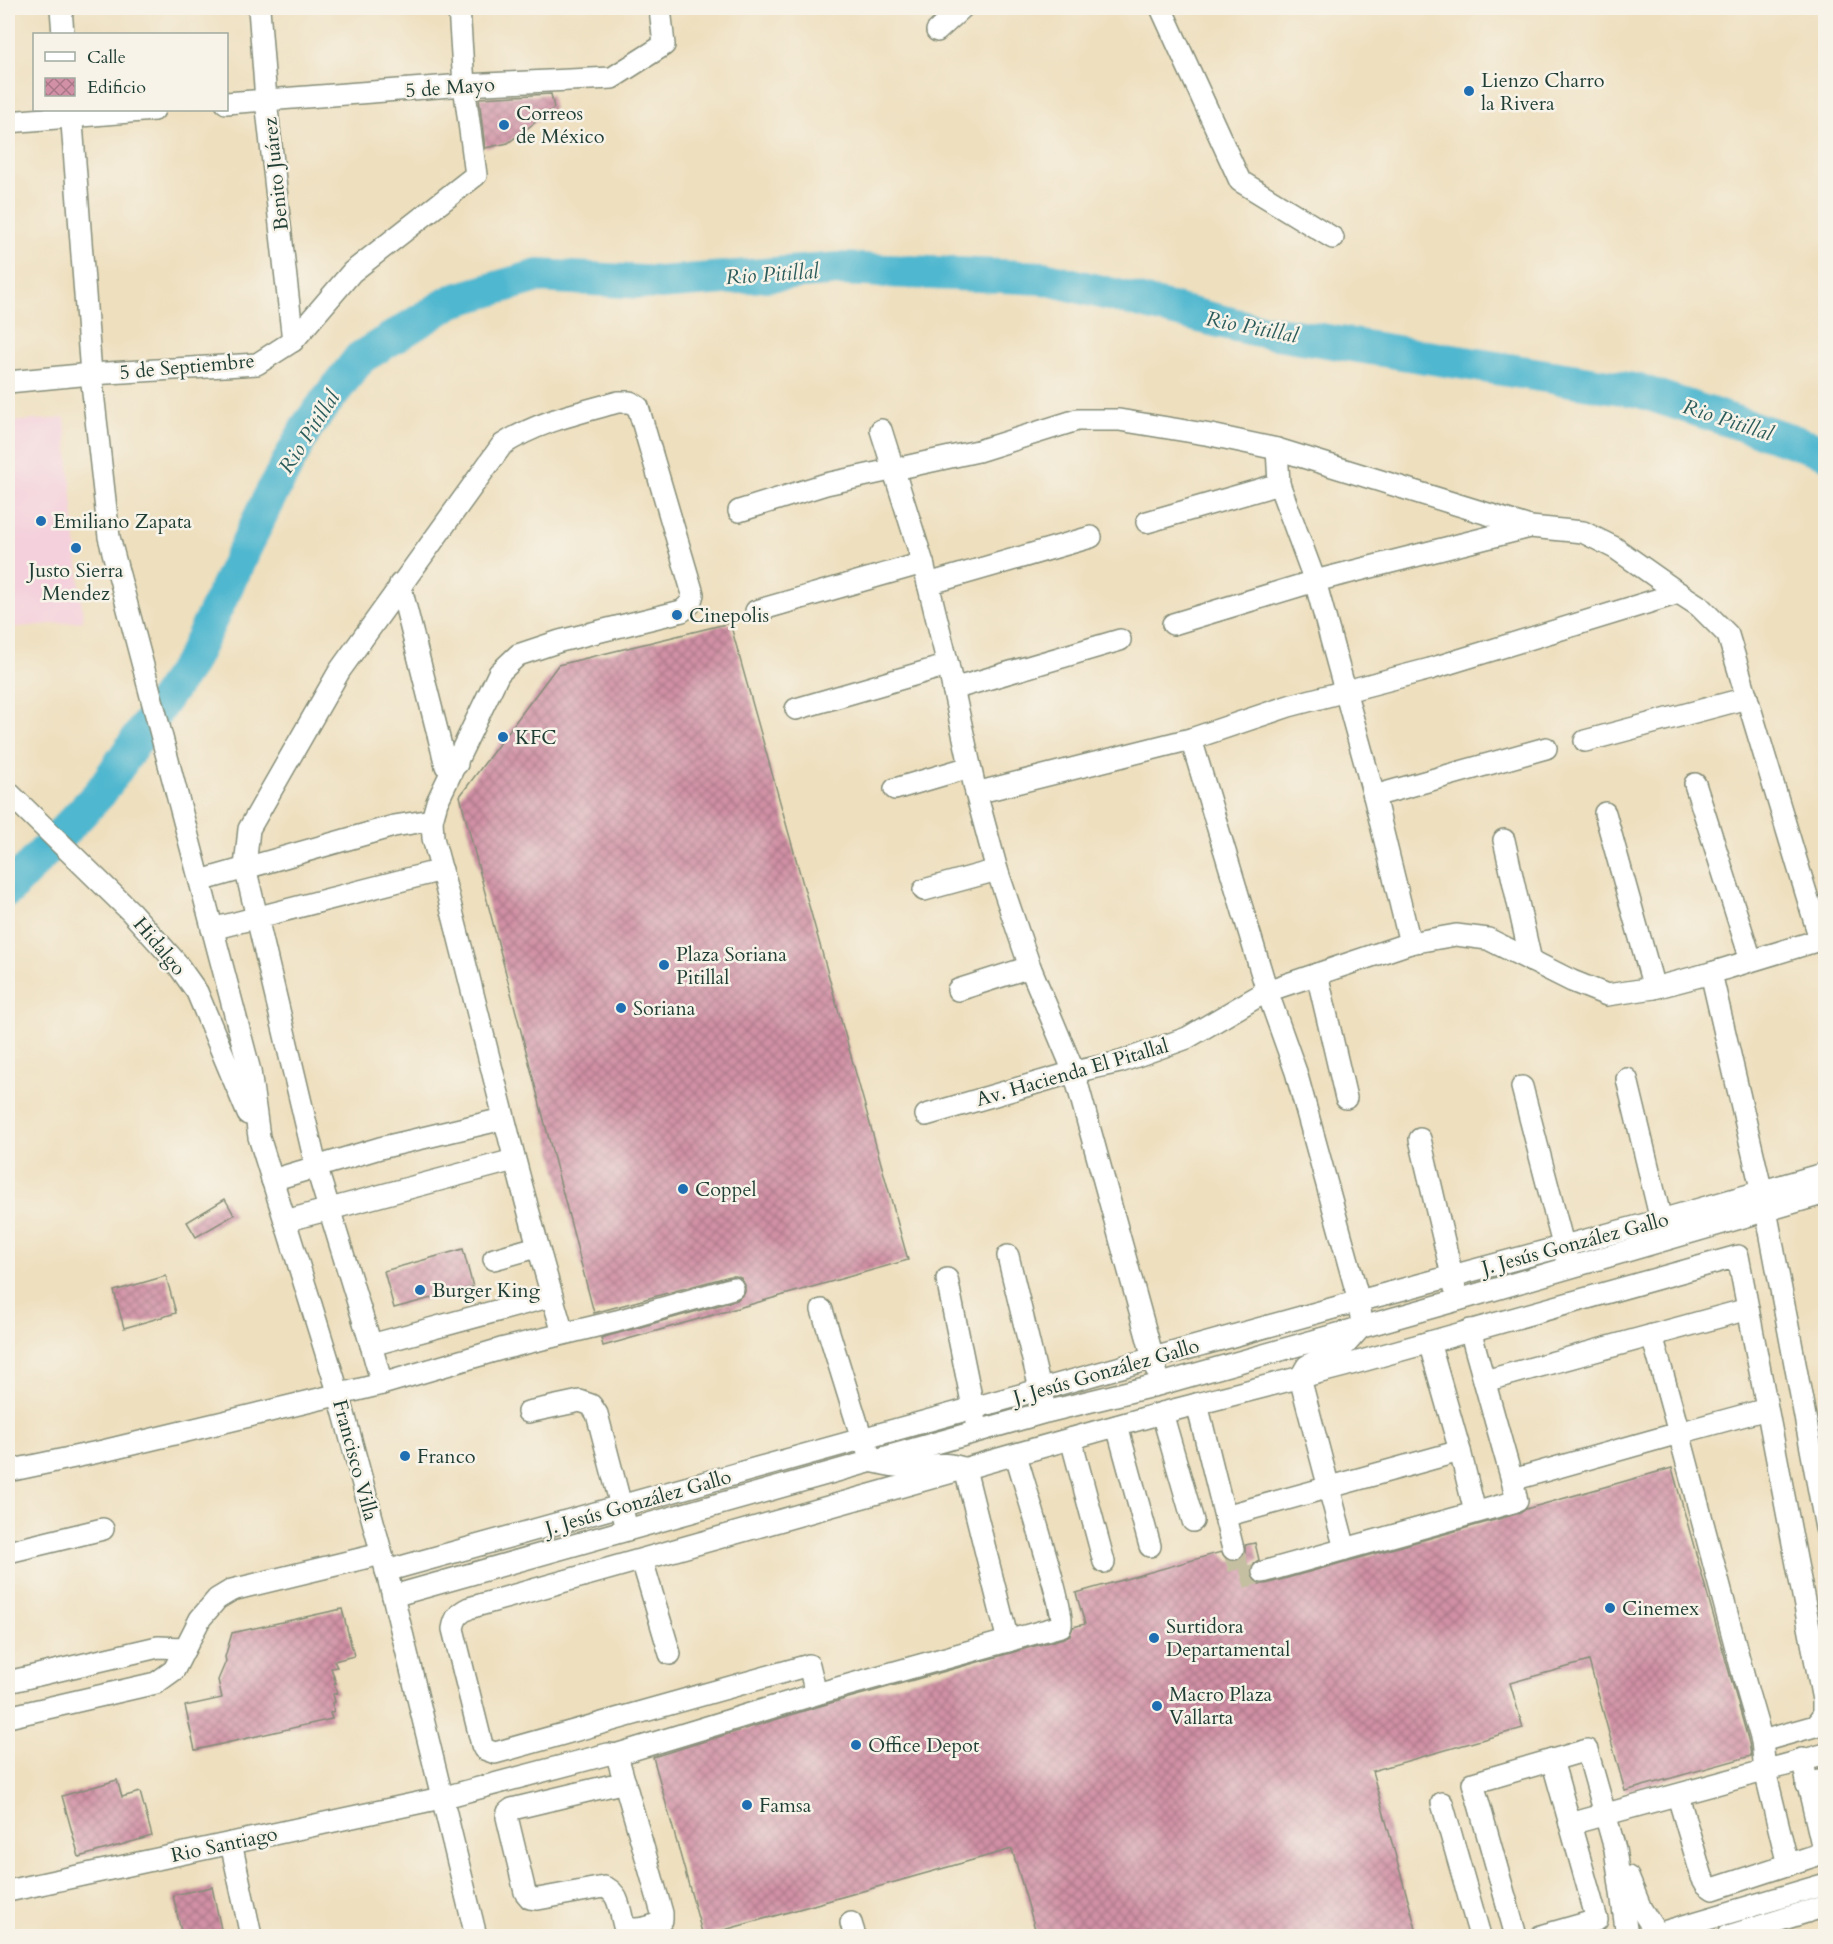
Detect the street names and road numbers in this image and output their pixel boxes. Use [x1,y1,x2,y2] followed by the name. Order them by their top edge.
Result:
[404,71,496,104] street label: 5 de Mayo
[256,116,295,232] street label: Benito Juárez
[118,347,256,386] street label: 5 de Septiembre
[127,911,192,981] street label: Hidalgo
[973,1032,1172,1113] street label: Av. Hacienda El Pitallal
[1476,1206,1672,1282] street label: J. Jesús González Gallo
[1007,1332,1202,1412] street label: J. Jesús González Gallo
[326,1396,385,1524] street label: Francisco Villa
[539,1463,734,1543] street label: J. Jesús González Gallo
[168,1820,280,1869] street label: Rio Santiago

